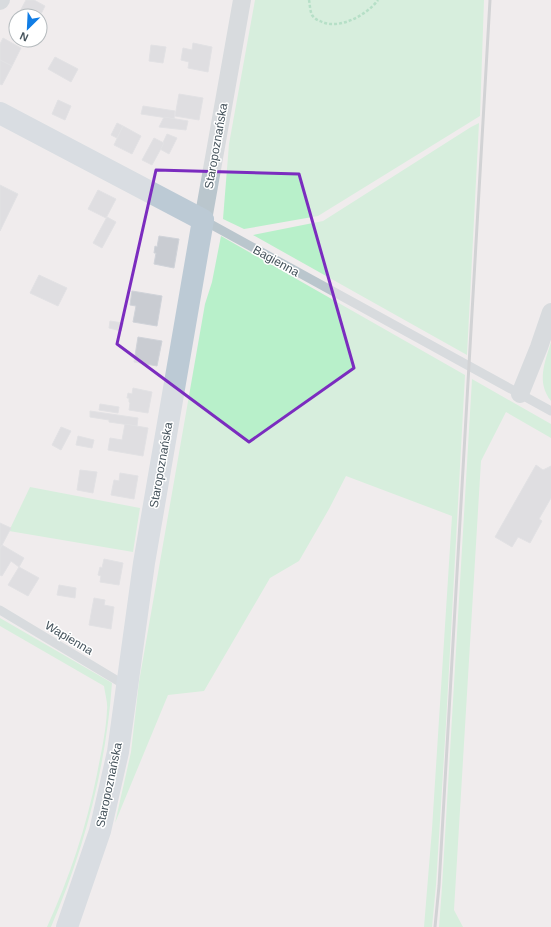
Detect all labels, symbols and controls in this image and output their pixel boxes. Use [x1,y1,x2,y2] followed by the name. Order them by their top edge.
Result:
[8,8,48,48] north arrow
[18,30,30,44] text: N
[202,102,230,190] street label: Staropoznańska
[250,243,302,280] street label: Bagienna
[147,421,175,509] street label: Staropoznańska
[42,618,96,658] street label: Wapienna
[93,741,125,829] street label: Staropoznańska

